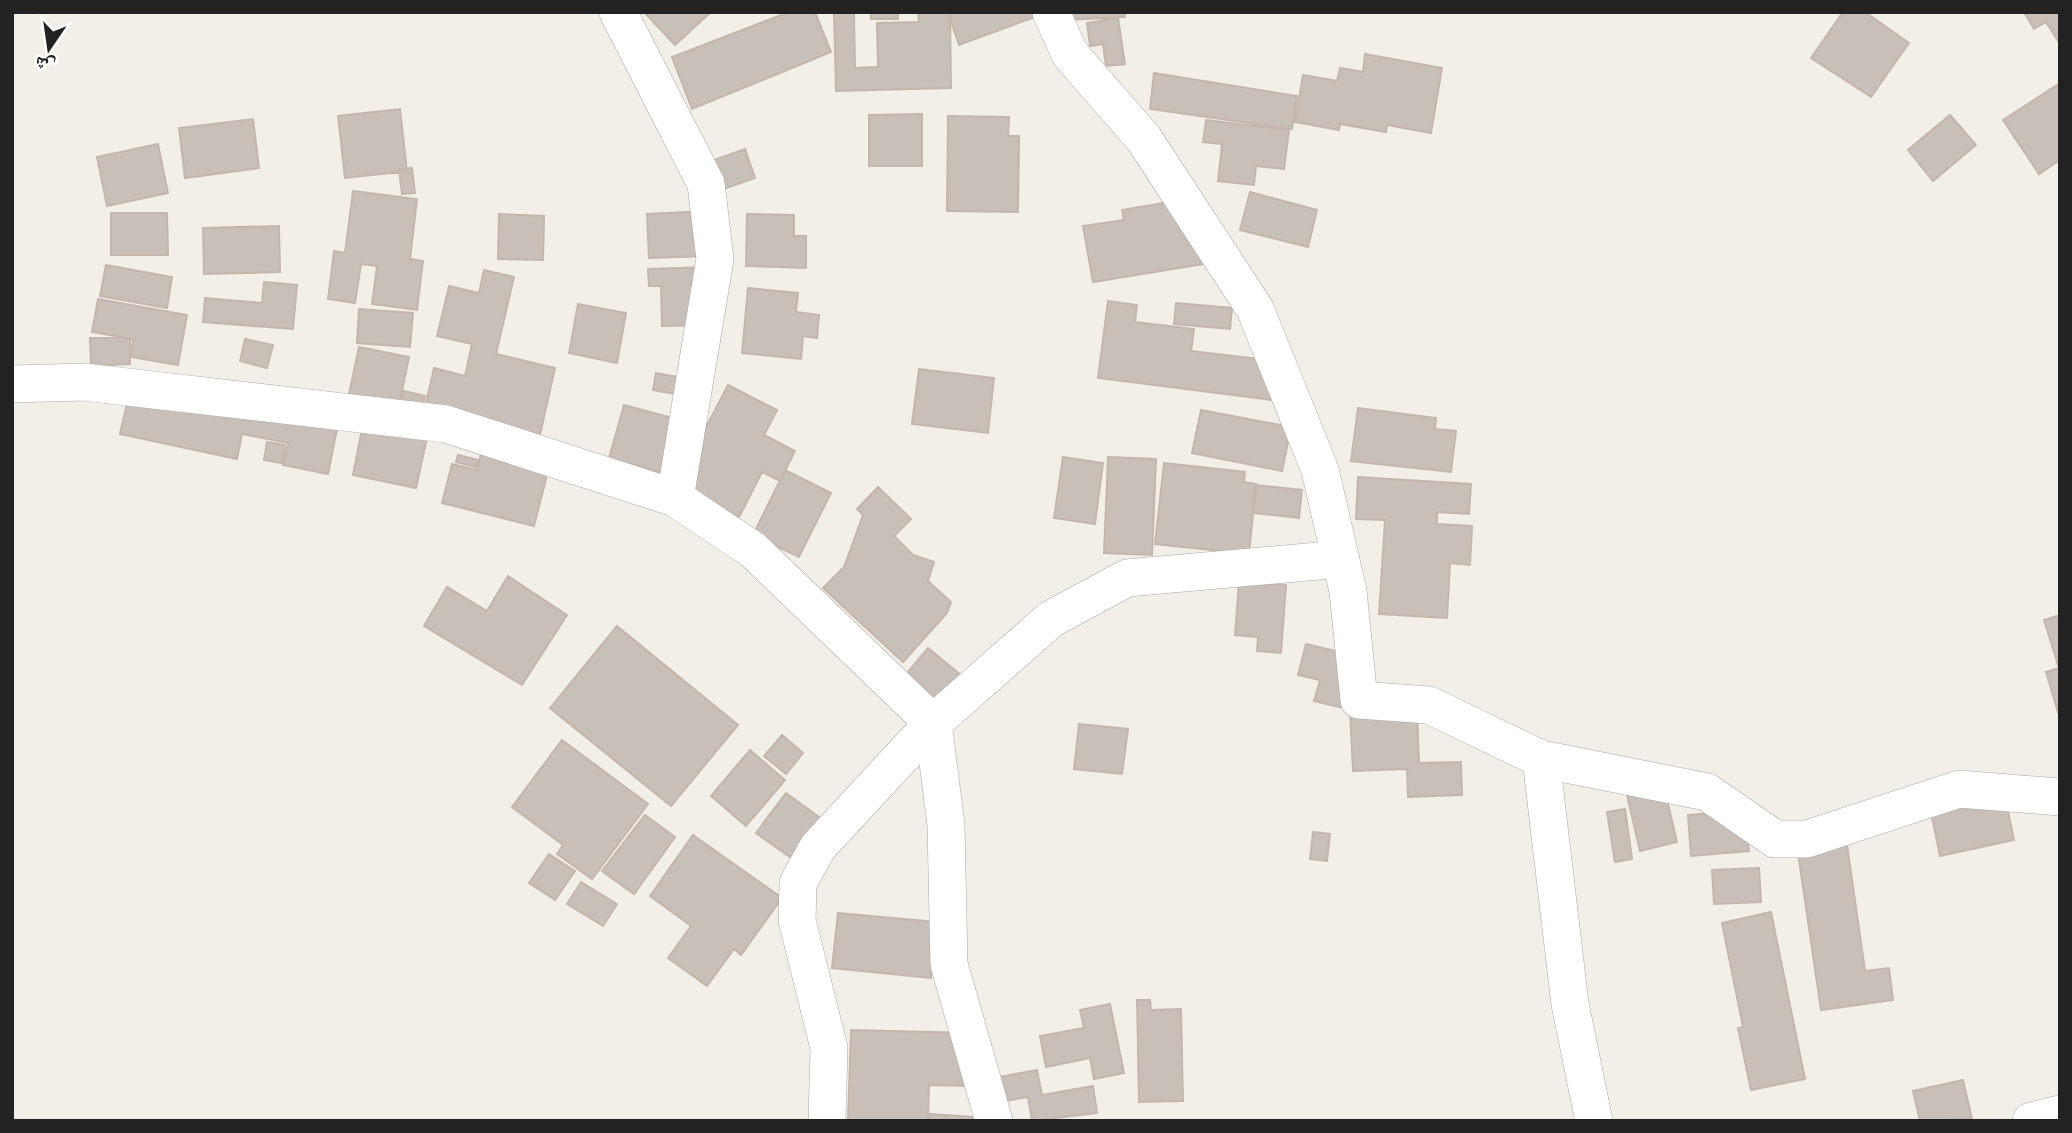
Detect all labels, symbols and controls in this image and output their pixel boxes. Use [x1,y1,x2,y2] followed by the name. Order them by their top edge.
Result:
[14,14,84,84] north arrow
[33,52,58,78] text: ش

